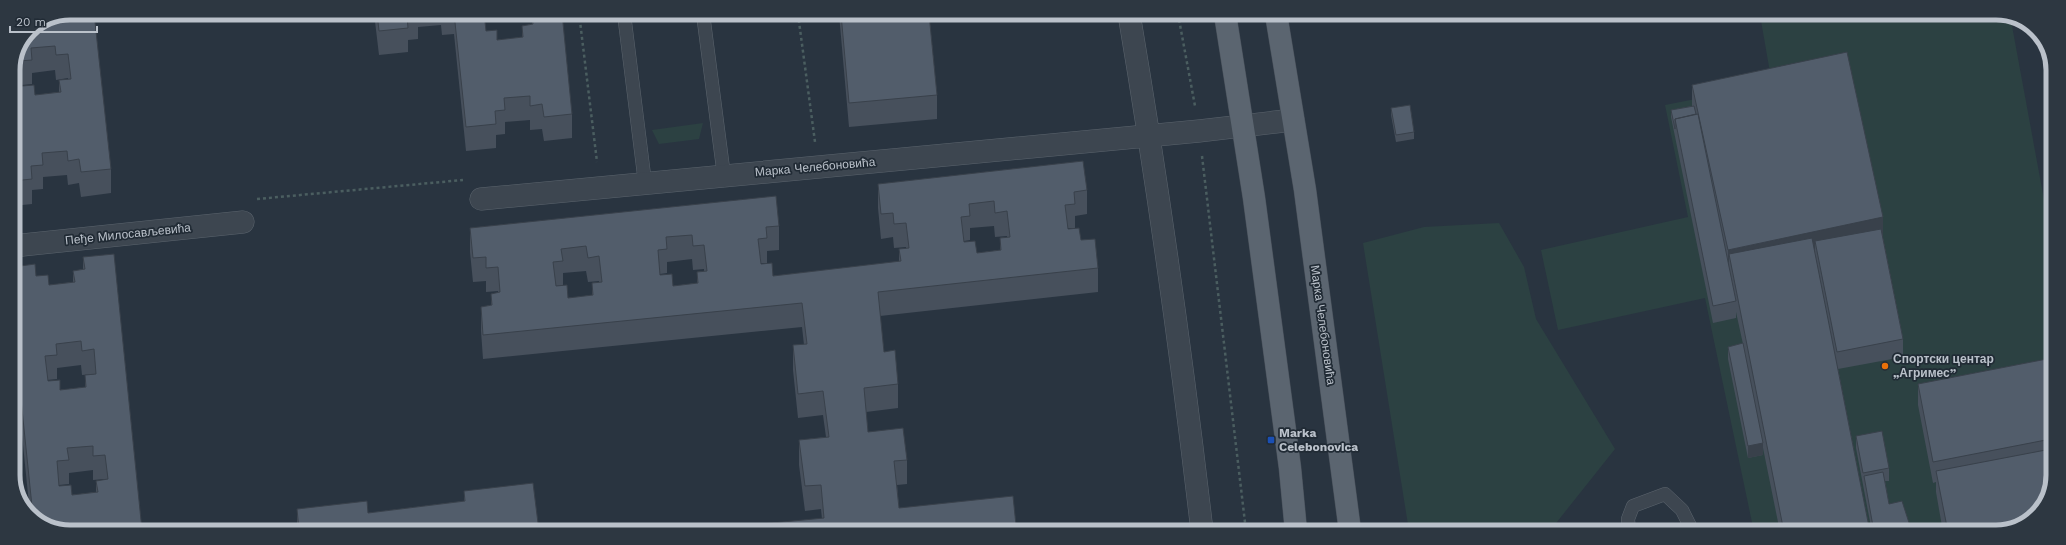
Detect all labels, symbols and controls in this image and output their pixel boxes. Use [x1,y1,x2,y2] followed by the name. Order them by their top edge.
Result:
[10,8,97,34] scale bar
[16,15,46,29] text: 20 m
[754,155,876,179] street label: Марка Челебоновића
[64,220,192,248] street label: Пеђе Милосављевића
[1308,264,1338,386] street label: Марка Челебоновића
[1893,352,1994,380] place label: Спортски центар „Агримес”
[1880,361,1890,371] marker: Спортски центар „Агримес”
[1279,426,1358,454] place label: Marka Celebonovica
[1266,435,1276,445] marker: Marka Celebonovica

